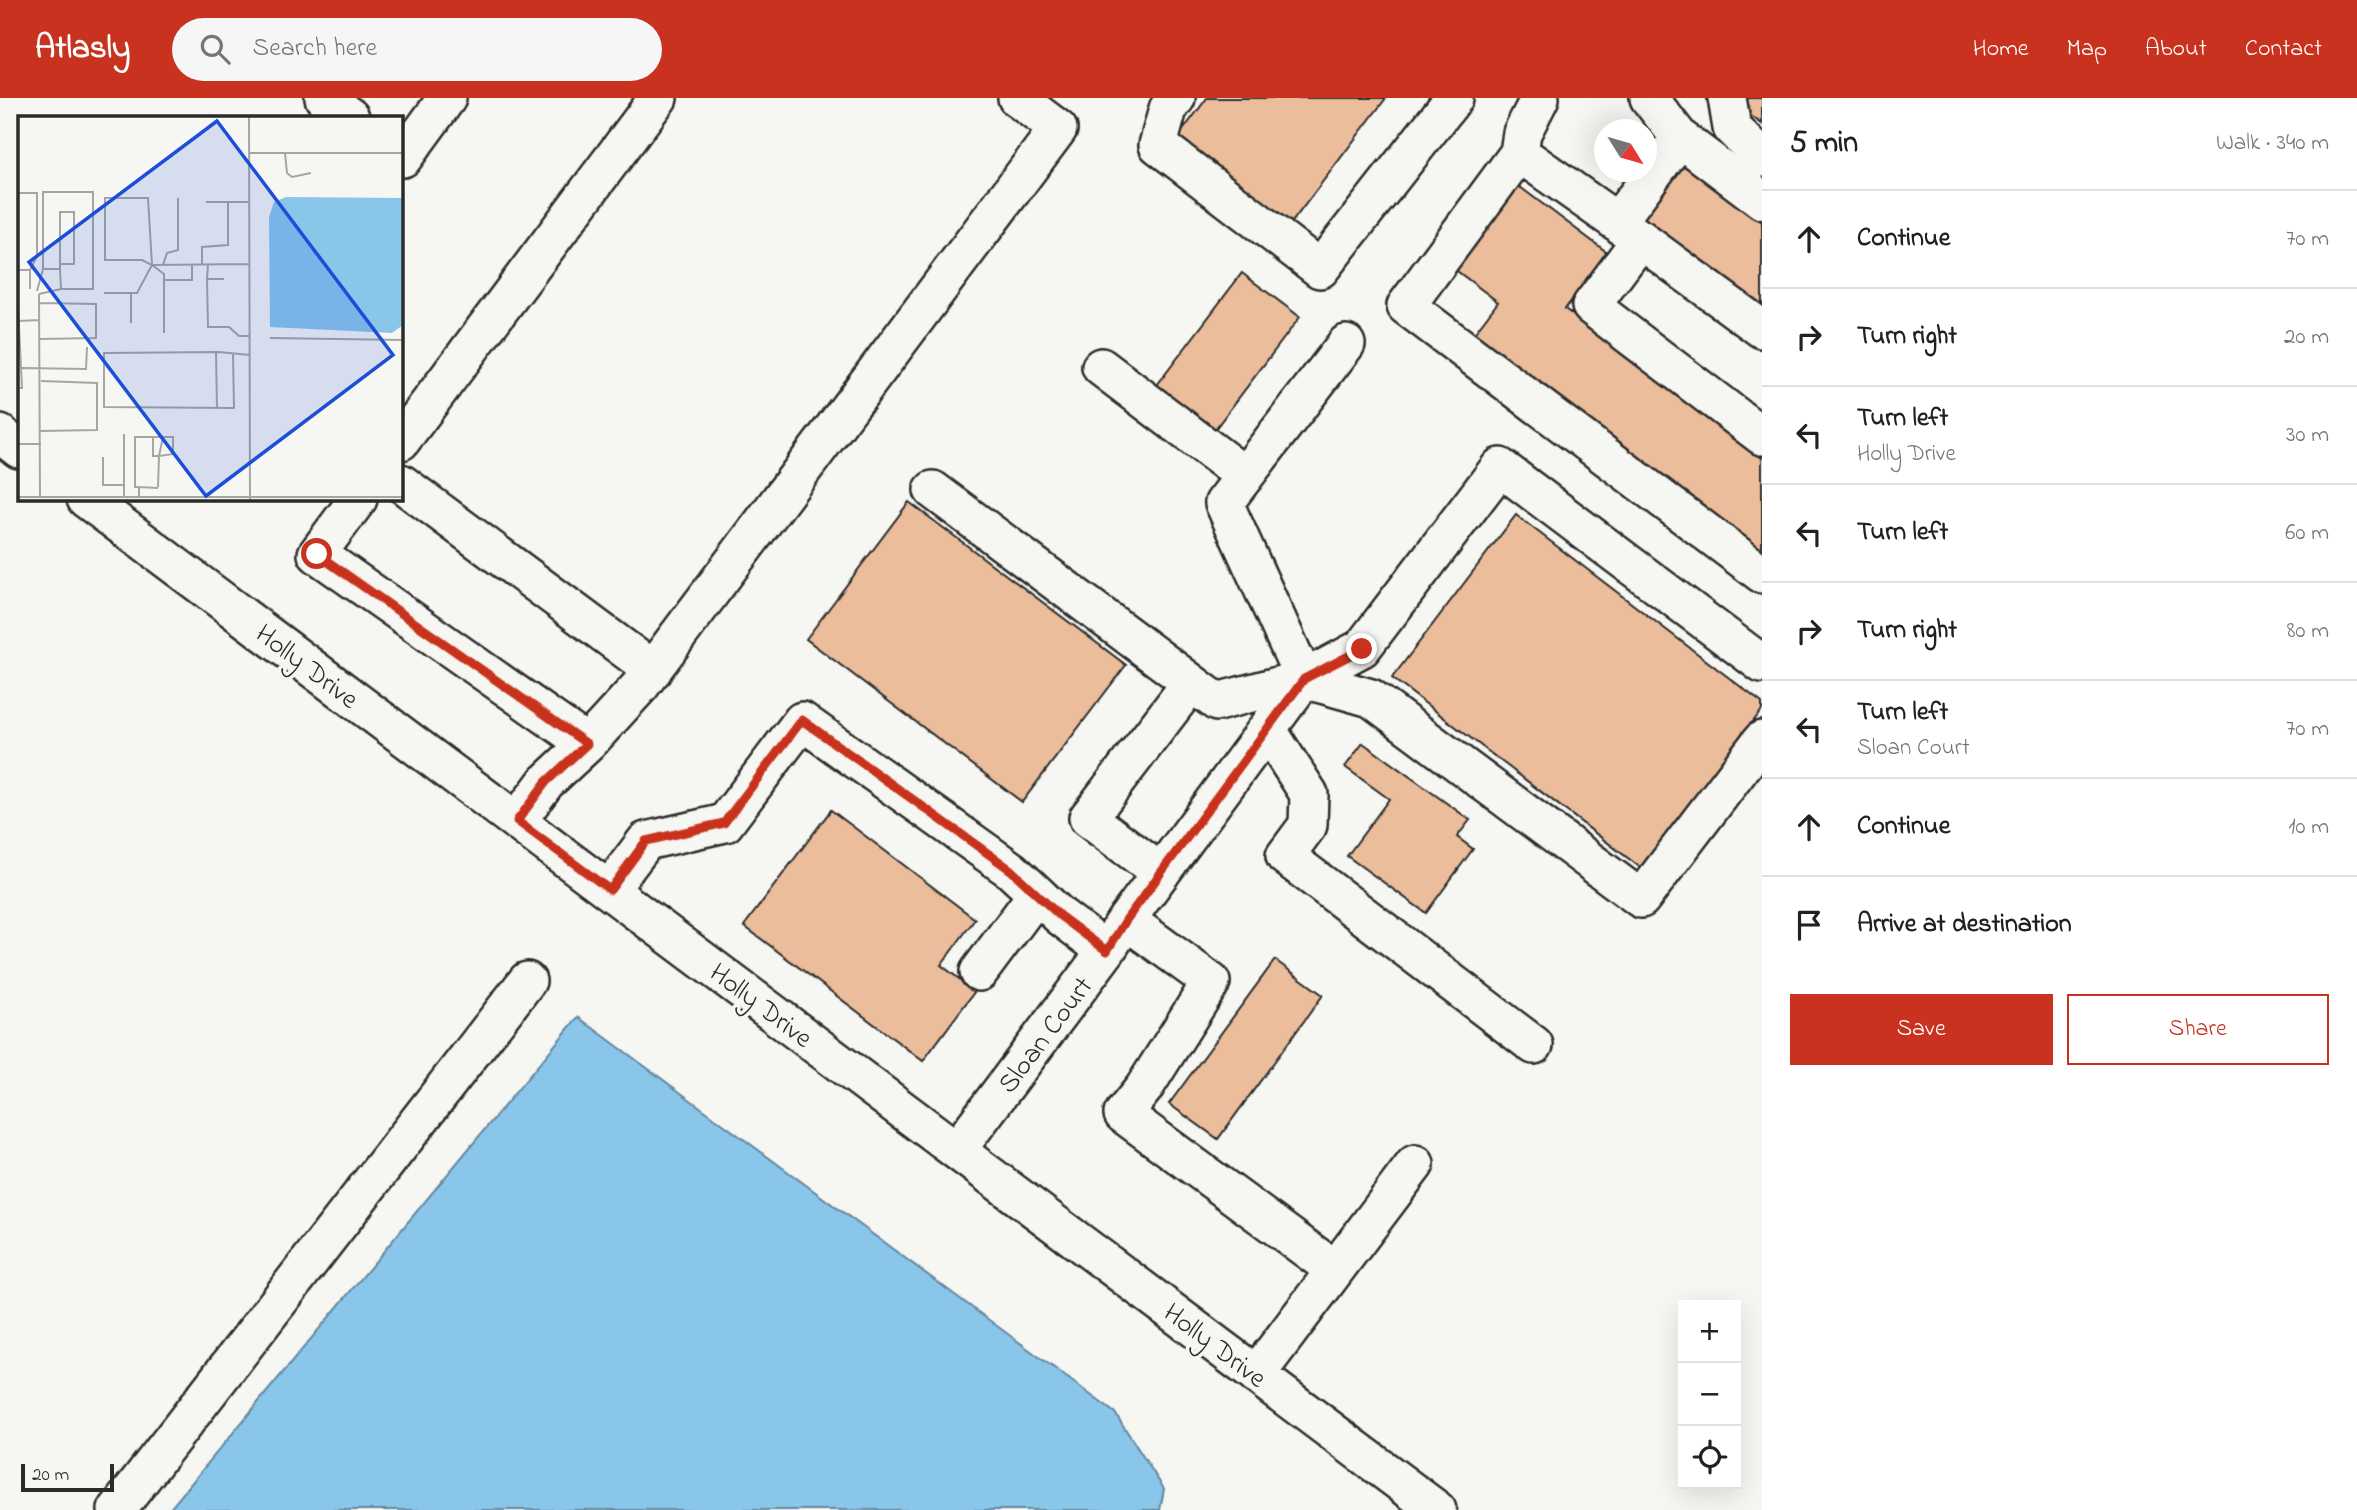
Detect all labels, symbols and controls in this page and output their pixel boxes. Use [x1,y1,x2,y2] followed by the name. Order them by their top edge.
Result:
[172,18,662,81] search box
[35,25,130,73] text: Atlasly
[196,30,234,68] icon: search
[252,30,377,68] text: Search here
[1973,32,2029,67] text: Home
[2067,32,2107,67] text: Map
[2145,32,2207,67] text: About
[2245,32,2322,67] text: Contact
[18,116,402,500] inset map
[1594,119,1657,182] north arrow
[1790,122,1858,166] text: 5 min
[2216,127,2329,160] text: Walk · 340 m
[1790,220,1828,258] icon: ahead
[1857,220,1950,258] text: Continue
[2286,223,2329,256] text: 70 m
[1790,318,1828,356] icon: right
[1857,318,1957,356] text: Turn right
[2284,321,2329,354] text: 20 m
[1857,400,1948,438] text: Turn left
[1790,416,1828,454] icon: left
[2286,419,2329,452] text: 30 m
[1857,438,1956,471] text: Holly Drive
[1790,514,1828,552] icon: left
[1857,514,1948,552] text: Turn left
[2285,517,2329,550] text: 60 m
[301,538,332,569] route start
[1790,612,1828,650] icon: right
[1857,612,1957,650] text: Turn right
[245,615,367,721] street label: Holly Drive
[2287,615,2329,648] text: 80 m
[1346,633,1377,664] route end
[1857,694,1948,732] text: Turn left
[1790,710,1828,748] icon: left
[2286,713,2329,746] text: 70 m
[1857,732,1970,765] text: Sloan Court
[1790,808,1828,846] icon: ahead
[1857,808,1950,846] text: Continue
[2288,811,2329,844] text: 10 m
[1790,906,1828,944] icon: arrive
[1857,906,2072,944] text: Arrive at destination
[699,954,821,1060] street label: Holly Drive
[989,969,1104,1103] street label: Sloan Court
[1790,994,2053,1065] button: Save
[2067,994,2329,1065] button: Share
[1153,1294,1275,1400] street label: Holly Drive
[1678,1300,1741,1489] map controls
[1678,1300,1741,1363] button: +
[1678,1363,1741,1426] button: −
[1678,1426,1741,1489] button: locate
[21,1461,114,1493] scale bar
[32,1462,69,1489] text: 20 m

